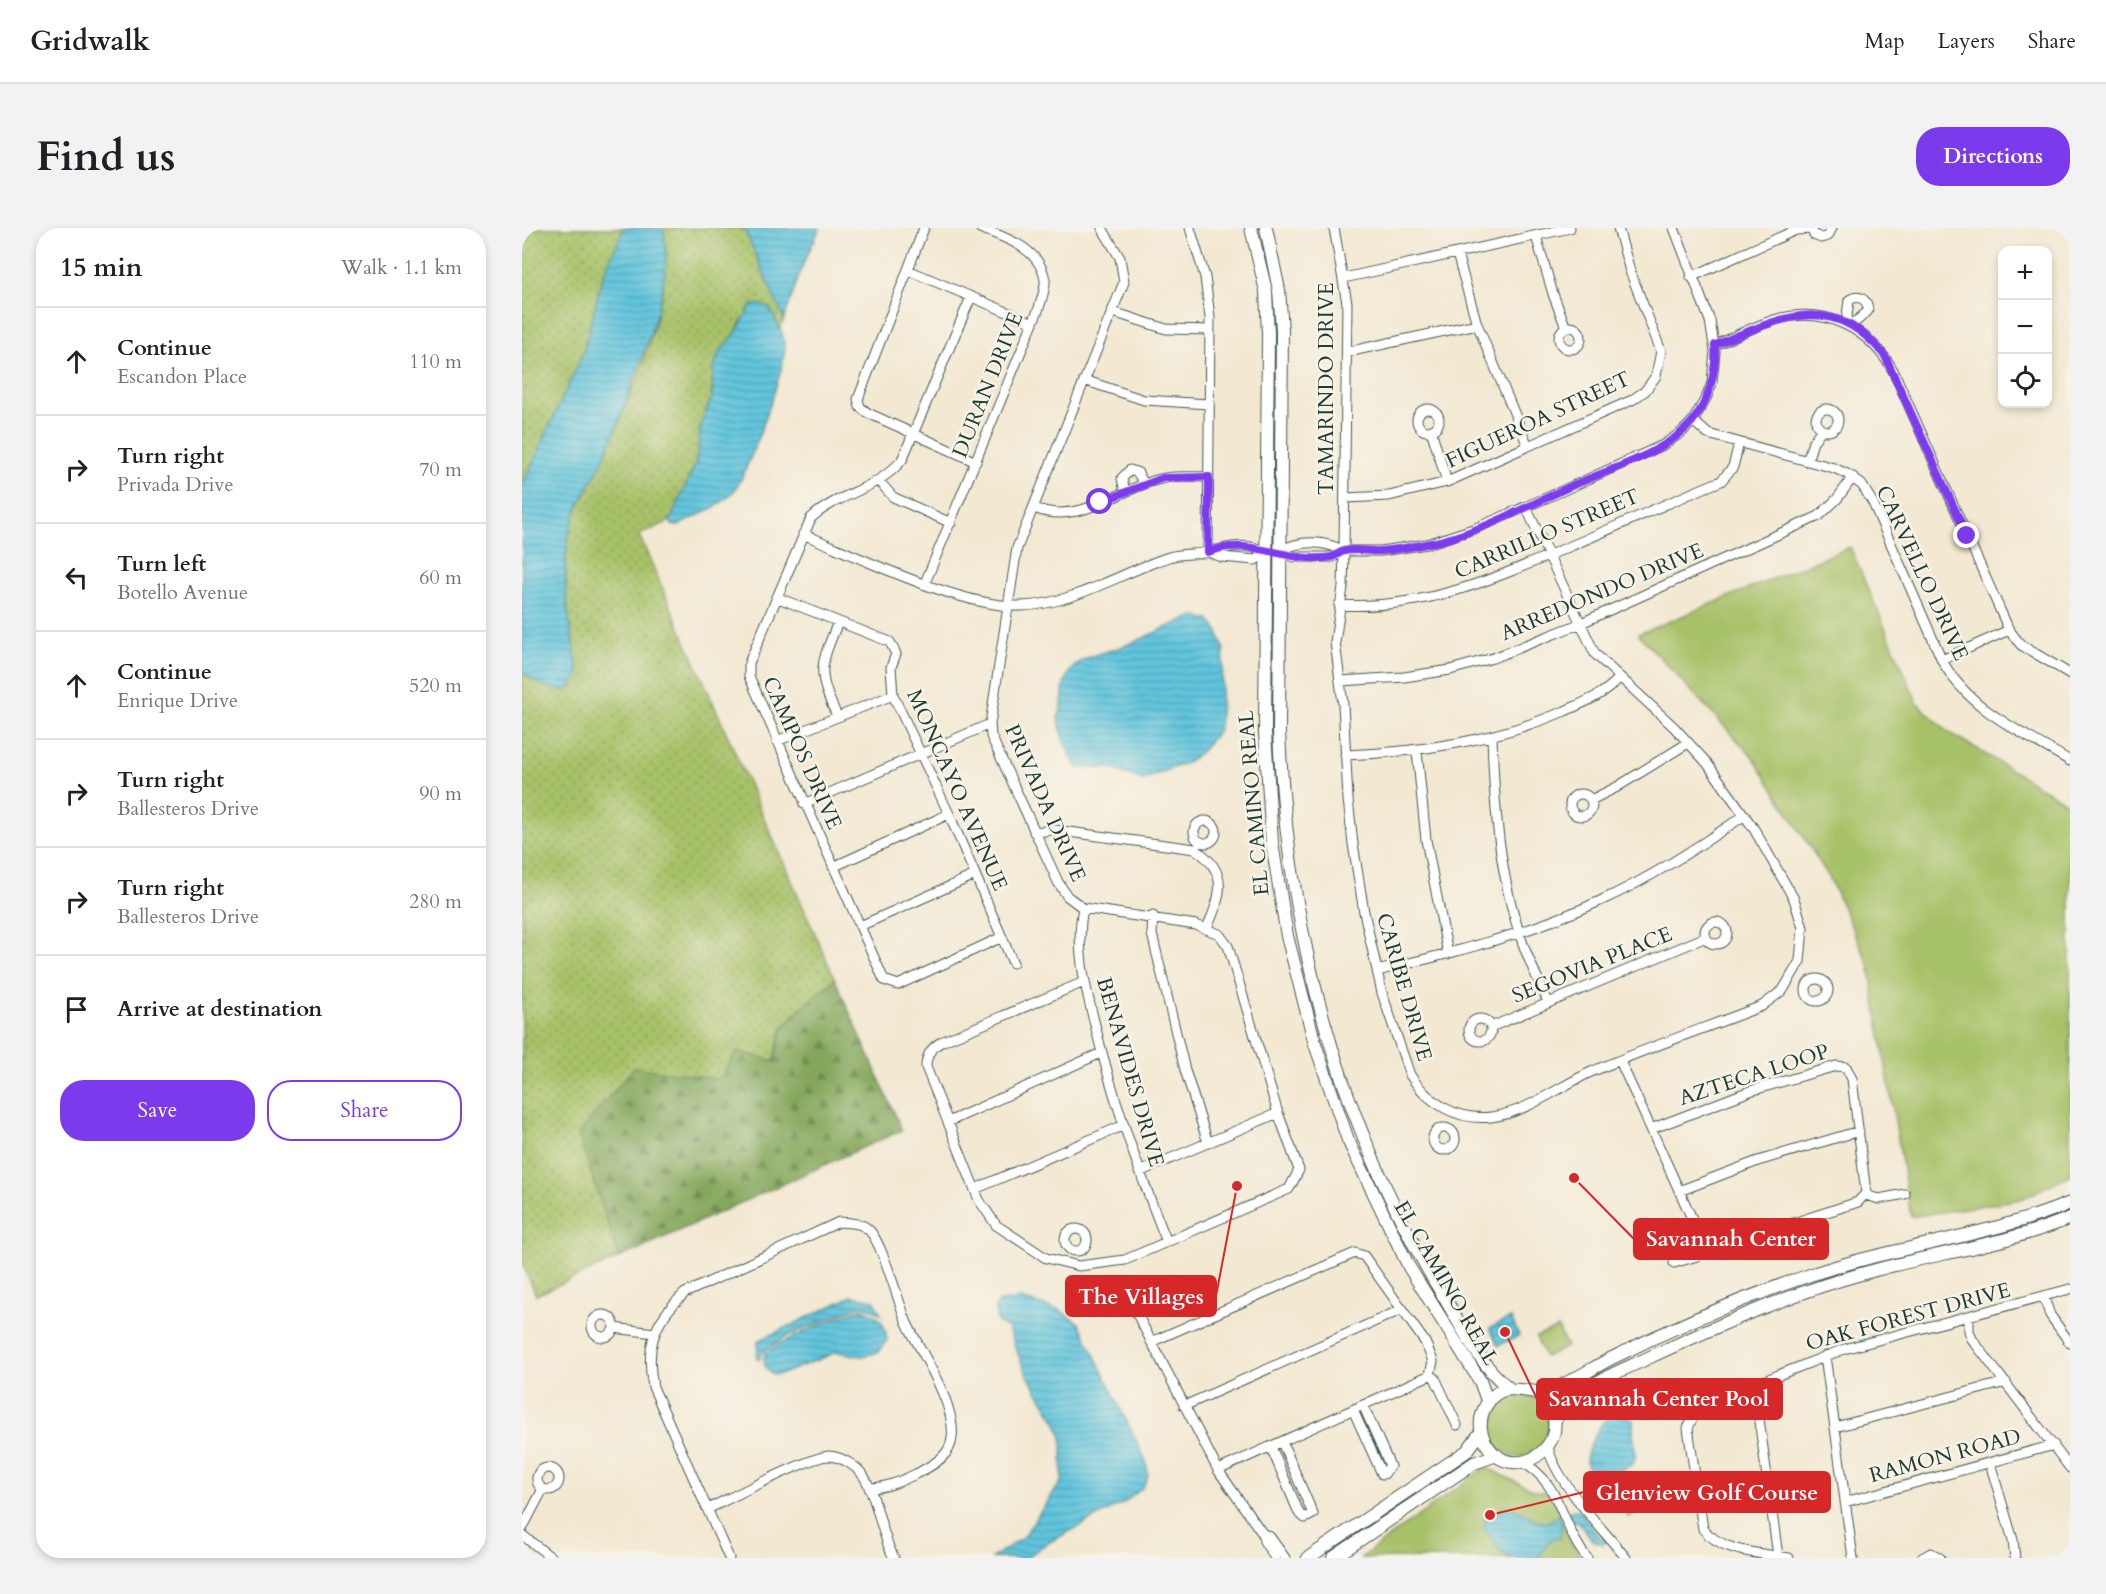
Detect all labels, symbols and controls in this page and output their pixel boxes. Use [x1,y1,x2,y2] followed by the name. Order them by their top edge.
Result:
[30,22,150,60] text: Gridwalk
[1865,27,1905,56] text: Map
[1938,27,1995,56] text: Layers
[2028,27,2076,56] text: Share
[1916,127,2070,186] button: Directions
[36,128,176,185] text: Find us
[1998,246,2052,408] map controls
[1998,246,2052,300] button: +
[60,250,143,285] text: 15 min
[341,254,462,281] text: Walk · 1.1 km
[1312,283,1341,495] street label: TAMARINDO DRIVE
[1998,300,2052,354] button: −
[946,308,1030,462] street label: DURAN DRIVE
[117,333,212,363] text: Continue
[60,345,93,378] icon: ahead
[409,348,462,375] text: 110 m
[1998,354,2052,408] button: locate
[117,363,247,390] text: Escandon Place
[1441,364,1635,476] street label: FIGUEROA STREET
[117,441,224,471] text: Turn right
[60,453,93,486] icon: right
[419,456,462,483] text: 70 m
[117,471,234,498] text: Privada Drive
[1869,481,1975,665] street label: CARVELLO DRIVE
[1450,482,1644,586] street label: CARRILLO STREET
[1086,488,1112,514] route start
[1953,522,1979,548] route end
[1496,536,1708,648] street label: ARREDONDO DRIVE
[117,549,206,579] text: Turn left
[60,561,93,594] icon: left
[419,564,462,591] text: 60 m
[117,579,248,606] text: Botello Avenue
[117,657,212,687] text: Continue
[60,669,93,702] icon: ahead
[409,672,462,699] text: 520 m
[755,672,849,834] street label: CAMPOS DRIVE
[899,685,1015,895] street label: MONCAYO AVENUE
[117,687,238,714] text: Enrique Drive
[1231,709,1277,897] street label: EL CAMINO REAL
[997,720,1093,886] street label: PRIVADA DRIVE
[117,765,224,795] text: Turn right
[60,777,93,810] icon: right
[419,780,462,807] text: 90 m
[117,795,259,822] text: Ballesteros Drive
[117,873,224,903] text: Turn right
[60,885,93,918] icon: right
[409,888,462,915] text: 280 m
[117,903,259,930] text: Ballesteros Drive
[1369,910,1439,1064] street label: CARIBE DRIVE
[1508,920,1677,1010] street label: SEGOVIA PLACE
[1089,974,1171,1170] street label: BENAVIDES DRIVE
[60,993,93,1026] icon: arrive
[117,994,322,1024] text: Arrive at destination
[1675,1037,1833,1113] street label: AZTECA LOOP
[60,1080,255,1141] button: Save
[267,1080,462,1141] button: Share
[1387,1195,1505,1371] street label: EL CAMINO REAL
[1634,1219,1828,1259] callout: Savannah Center
[1646,1224,1816,1254] text: Savannah Center
[1066,1276,1216,1316] callout: The Villages
[1802,1276,2014,1358] street label: OAK FOREST DRIVE
[1078,1282,1204,1312] text: The Villages
[1537,1379,1782,1419] callout: Savannah Center Pool
[1549,1384,1770,1414] text: Savannah Center Pool
[1866,1422,2024,1490] street label: RAMON ROAD
[1584,1472,1830,1512] callout: Glenview Golf Course
[1596,1478,1818,1508] text: Glenview Golf Course

